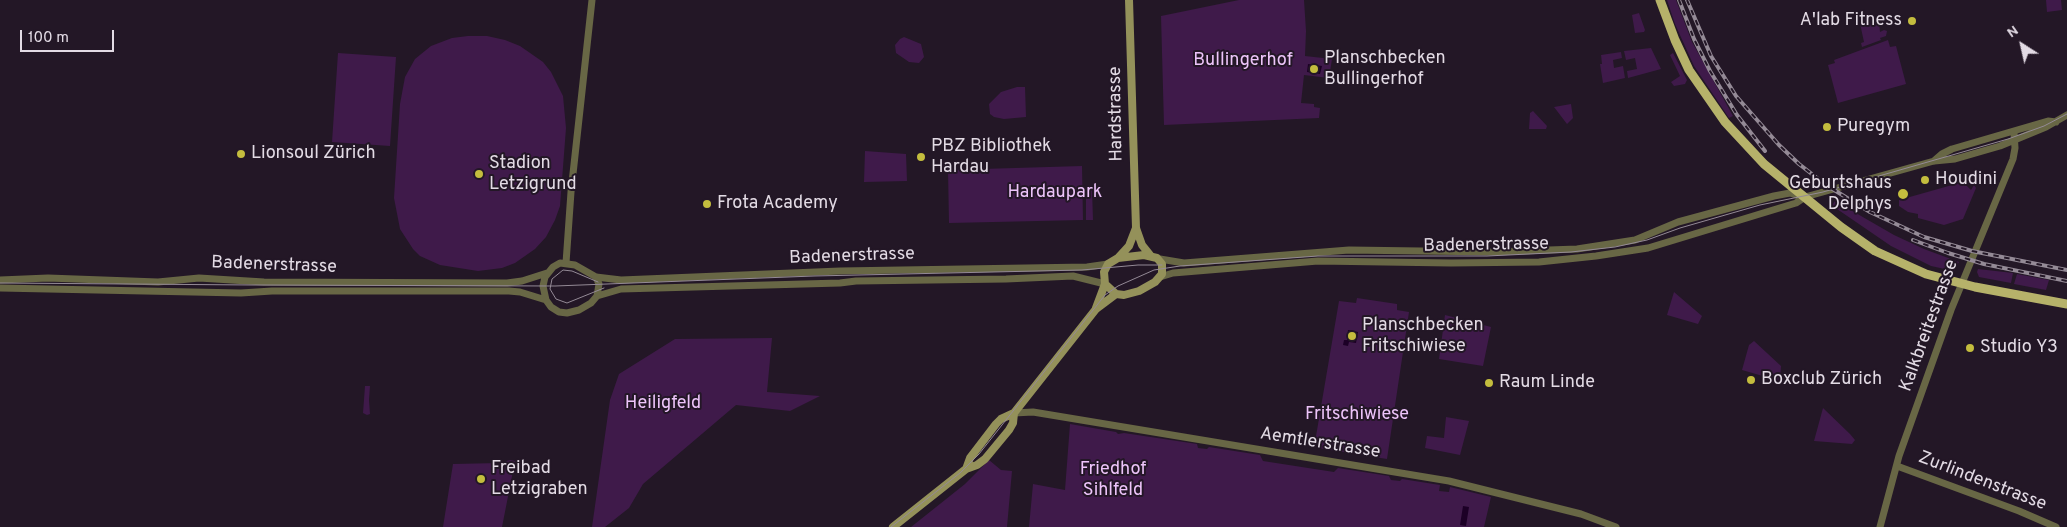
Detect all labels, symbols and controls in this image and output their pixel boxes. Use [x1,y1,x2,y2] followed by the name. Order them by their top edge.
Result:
[1800,10,1902,32] place label: A'lab Fitness
[1906,15,1918,27] marker: A'lab Fitness
[22,20,116,52] scale bar
[1997,20,2047,70] north arrow
[2004,22,2022,42] text: N
[28,29,69,48] text: 100 m
[1324,48,1446,90] place label: Planschbecken Bullingerhof
[1193,50,1293,72] park label: Bullingerhof
[1308,63,1320,75] marker: Planschbecken Bullingerhof
[1105,66,1129,162] street label: Hardstrasse
[1837,116,1910,138] place label: Puregym
[1821,121,1833,133] marker: Puregym
[931,136,1052,178] place label: PBZ Bibliothek Hardau
[251,143,376,165] place label: Lionsoul Zürich
[235,148,247,160] marker: Lionsoul Zürich
[915,151,927,163] marker: PBZ Bibliothek Hardau
[489,153,577,195] place label: Stadion Letzigrund
[473,168,485,180] marker: Stadion Letzigrund
[1935,169,1997,191] place label: Houdini
[1789,173,1892,215] place label: Geburtshaus Delphys
[1919,174,1931,186] marker: Houdini
[1008,182,1102,204] park label: Hardaupark
[1896,187,1910,201] marker: Geburtshaus Delphys
[717,193,838,215] place label: Frota Academy
[701,198,713,210] marker: Frota Academy
[1423,234,1549,258] street label: Badenerstrasse
[789,244,915,270] street label: Badenerstrasse
[211,253,337,279] street label: Badenerstrasse
[1896,257,1964,395] street label: Kalkbreitestrasse
[1362,315,1484,358] place label: Planschbecken Fritschiwiese
[1346,330,1358,342] marker: Planschbecken Fritschiwiese
[1980,337,2058,359] place label: Studio Y3
[1964,342,1976,354] marker: Studio Y3
[1761,369,1882,391] place label: Boxclub Zürich
[1499,372,1595,394] place label: Raum Linde
[1745,374,1757,386] marker: Boxclub Zürich
[1483,377,1495,389] marker: Raum Linde
[625,393,701,415] park label: Heiligfeld
[1305,404,1409,426] park label: Fritschiwiese
[1258,424,1382,464] street label: Aemtlerstrasse
[1915,448,2049,516] street label: Zurlindenstrasse
[491,458,588,500] place label: Freibad Letzigraben
[1080,459,1146,502] park label: Friedhof Sihlfeld
[475,473,487,485] marker: Freibad Letzigraben

